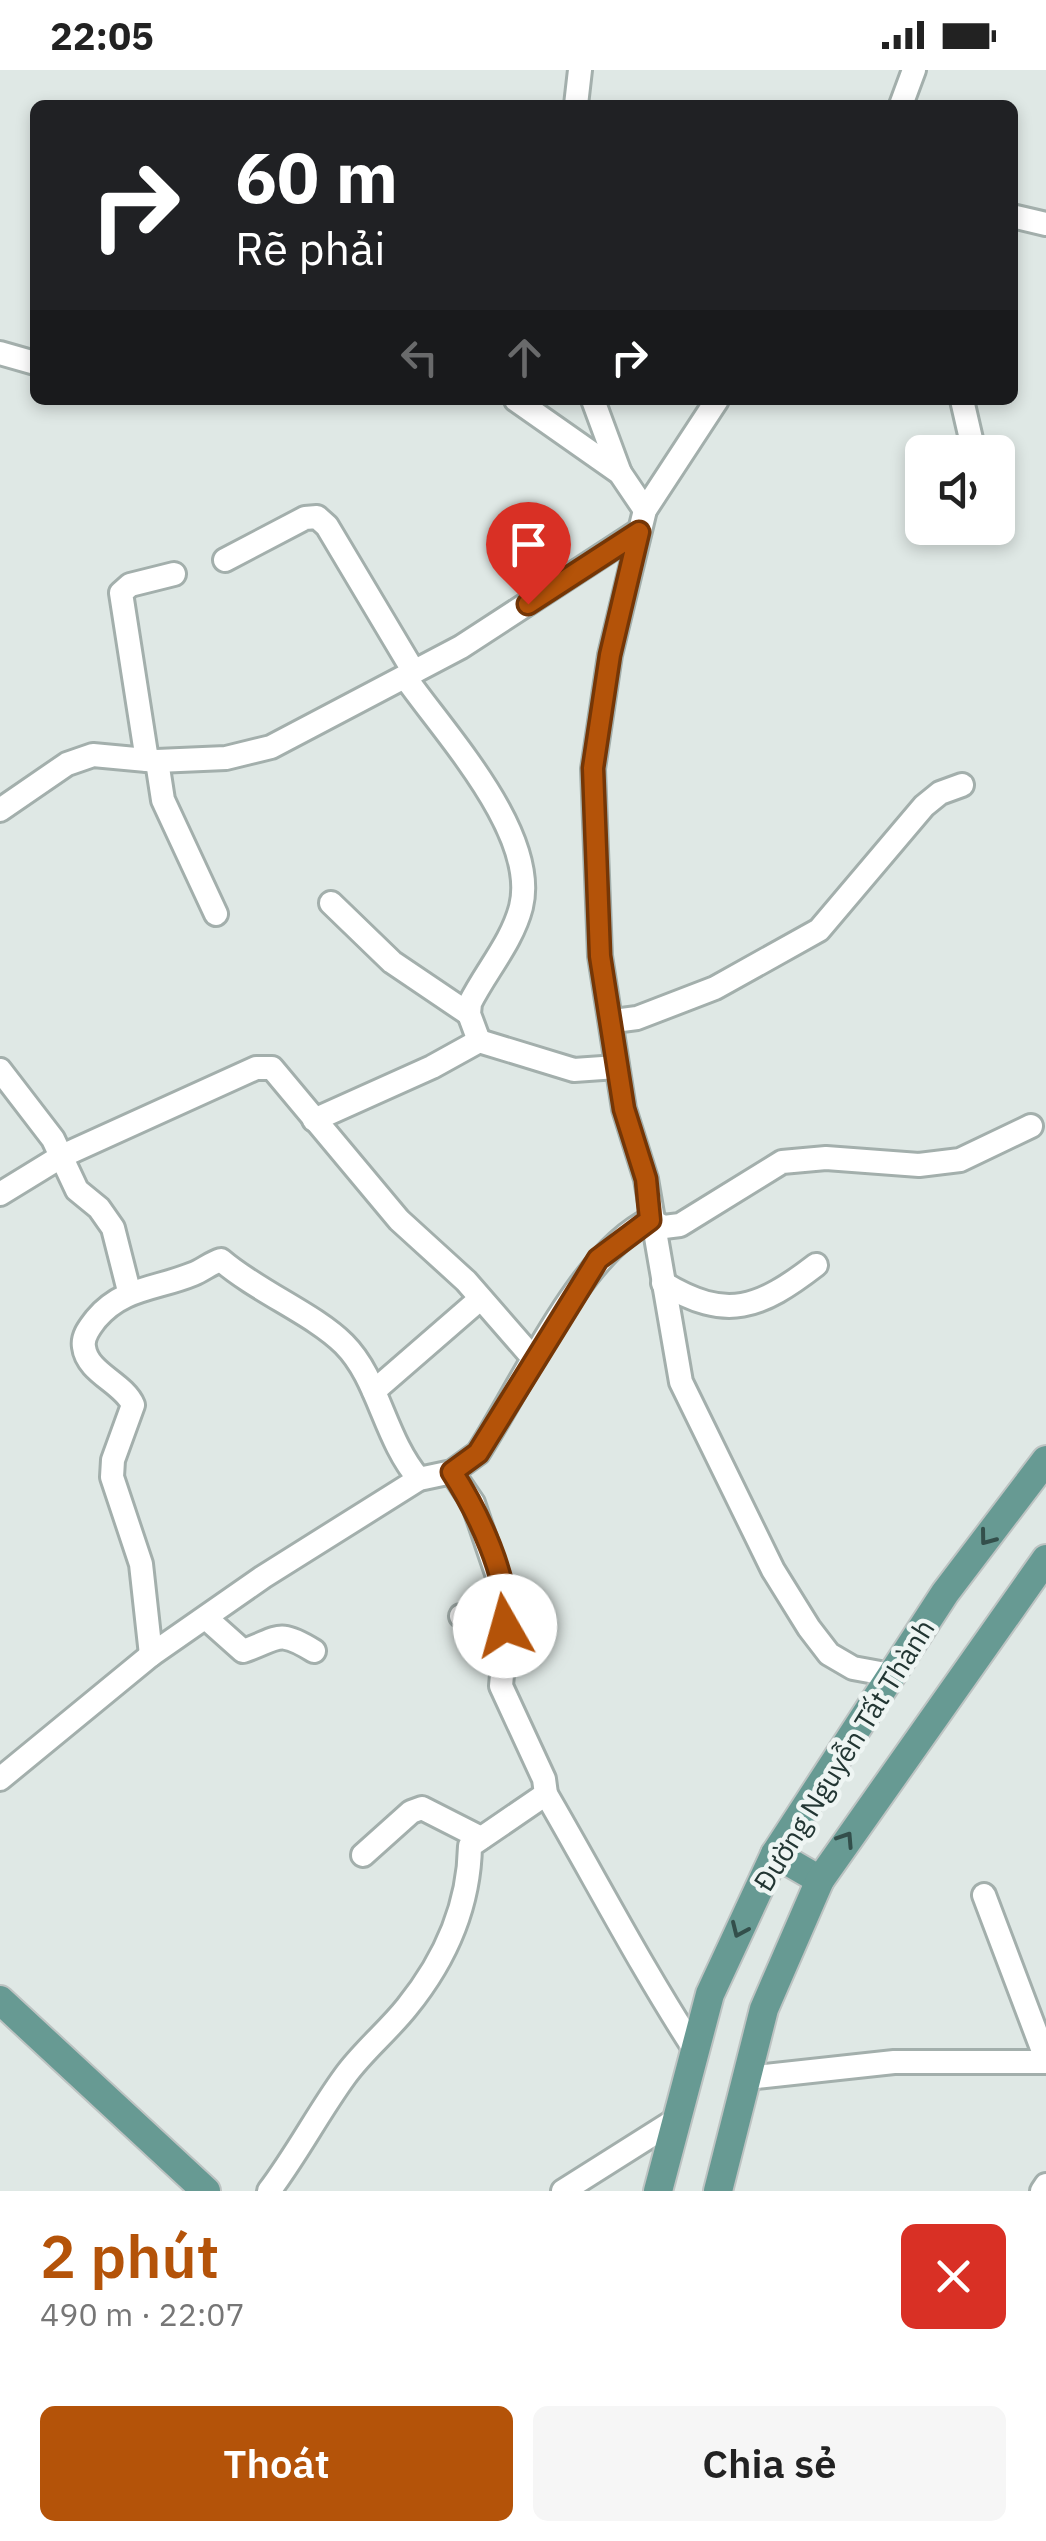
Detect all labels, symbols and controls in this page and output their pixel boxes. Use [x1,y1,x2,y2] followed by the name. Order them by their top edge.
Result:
[50,11,154,60] text: 22:05
[235,131,398,222] text: 60 m
[70,140,200,270] icon: right
[235,219,385,277] text: Rẽ phải
[392,330,447,385] icon: left
[497,330,552,385] icon: ahead
[602,330,657,385] icon: right
[905,435,1015,545] map controls
[905,435,1015,545] button: sound
[486,502,571,605] pin
[501,517,556,572] icon: arrive
[982,1526,999,1544] one-way arrow
[453,1574,557,1678] position arrow
[745,1612,942,1898] street label: Đường Nguyễn Tất Thành
[834,1831,853,1849] one-way arrow
[731,1920,751,1938] one-way arrow
[40,2216,219,2295] text: 2 phút
[901,2224,1006,2329] button: close
[40,2293,245,2335] text: 490 m · 22:07
[40,2406,513,2521] button: Thoát
[533,2406,1006,2521] button: Chia sẻ

